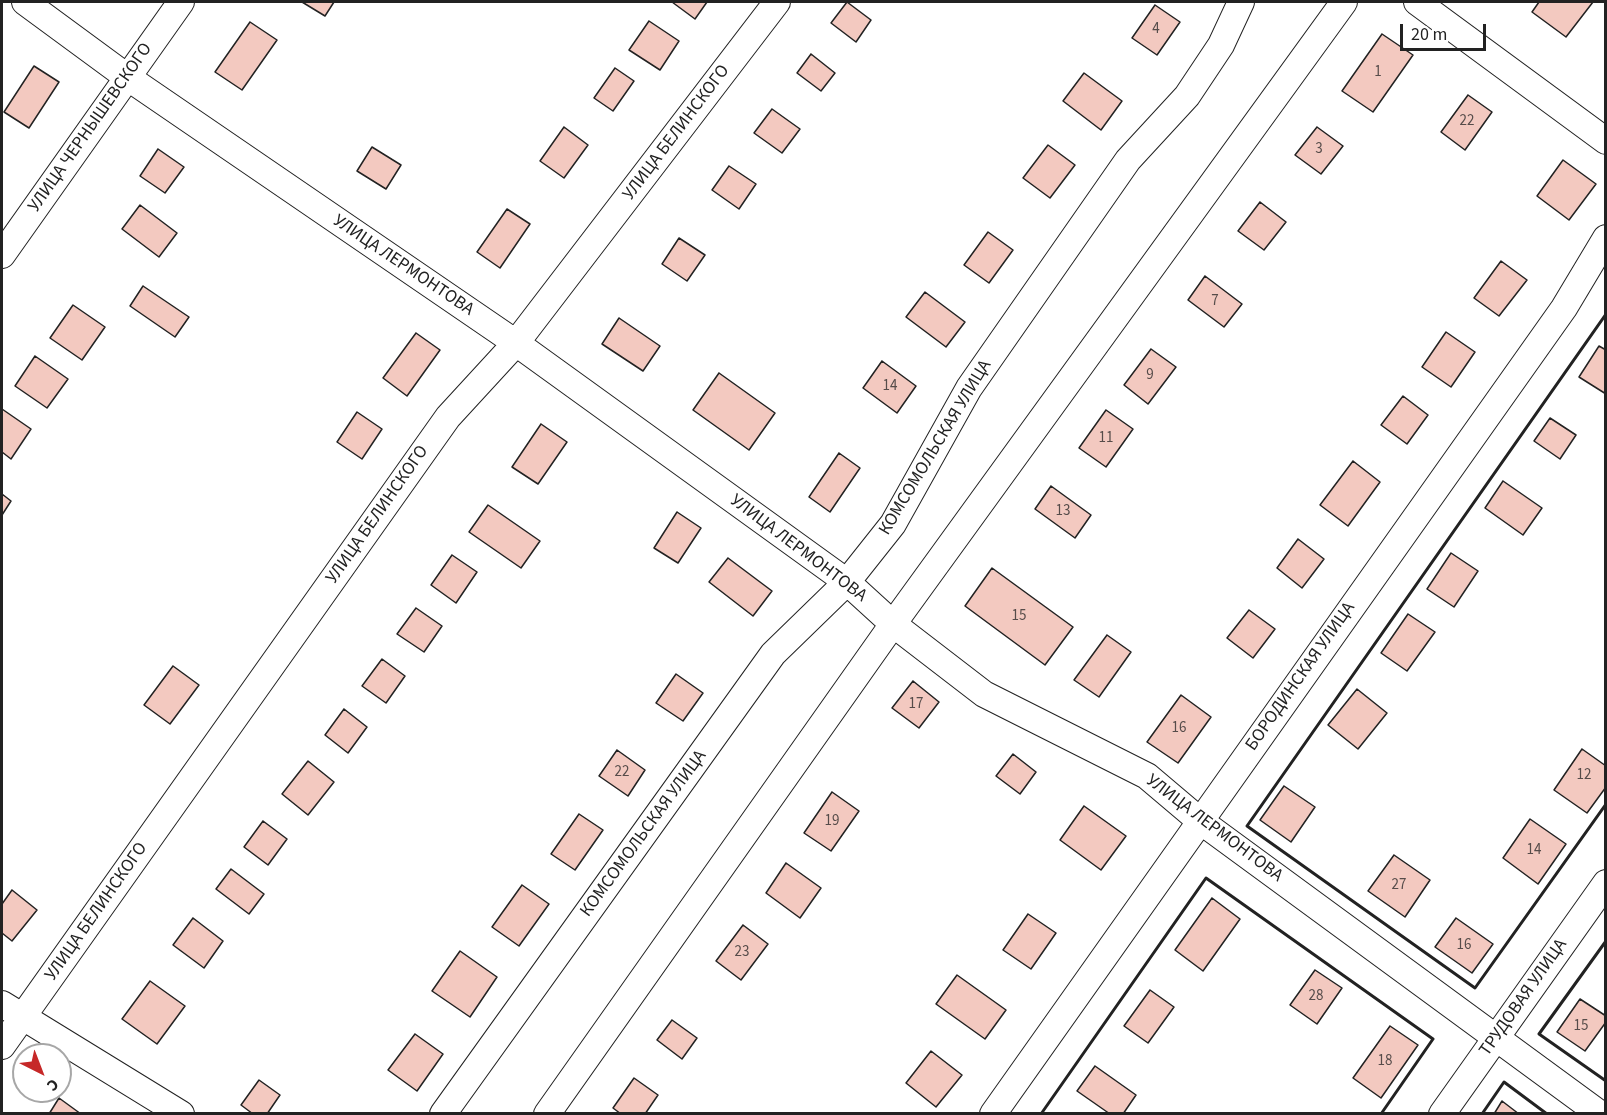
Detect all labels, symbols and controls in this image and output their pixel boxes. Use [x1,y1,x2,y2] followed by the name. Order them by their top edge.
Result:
[1403,12,1488,50] scale bar
[1152,21,1160,39] house number: 4
[1411,22,1447,47] text: 20 m
[24,39,158,217] street label: УЛИЦА ЧЕРНЫШЕВСКОГО
[619,61,735,205] street label: УЛИЦА БЕЛИНСКОГО
[1374,64,1382,82] house number: 1
[1460,113,1474,131] house number: 22
[1315,141,1323,159] house number: 3
[328,211,478,321] street label: УЛИЦА ЛЕРМОНТОВА
[1211,293,1219,311] house number: 7
[875,356,997,540] street label: КОМСОМОЛЬСКАЯ УЛИЦА
[1146,367,1154,385] house number: 9
[883,378,897,396] house number: 14
[1099,430,1113,448] house number: 11
[322,442,434,588] street label: УЛИЦА БЕЛИНСКОГО
[725,491,871,607] street label: УЛИЦА ЛЕРМОНТОВА
[1056,503,1070,521] house number: 13
[1242,599,1360,755] street label: БОРОДИНСКАЯ УЛИЦА
[1012,608,1026,626] house number: 15
[909,696,923,714] house number: 17
[1172,720,1186,738] house number: 16
[576,746,712,922] street label: КОМСОМОЛЬСКАЯ УЛИЦА
[615,764,629,782] house number: 22
[1577,767,1591,785] house number: 12
[1141,771,1287,887] street label: УЛИЦА ЛЕРМОНТОВА
[825,813,839,831] house number: 19
[41,839,153,985] street label: УЛИЦА БЕЛИНСКОГО
[1527,842,1541,860] house number: 14
[1392,877,1406,895] house number: 27
[1476,935,1572,1061] street label: ТРУДОВАЯ УЛИЦА
[1457,937,1471,955] house number: 16
[735,944,749,962] house number: 23
[1309,988,1323,1006] house number: 28
[1574,1018,1588,1036] house number: 15
[12,1043,72,1103] north arrow
[1378,1053,1392,1071] house number: 18
[42,1074,64,1096] text: С

